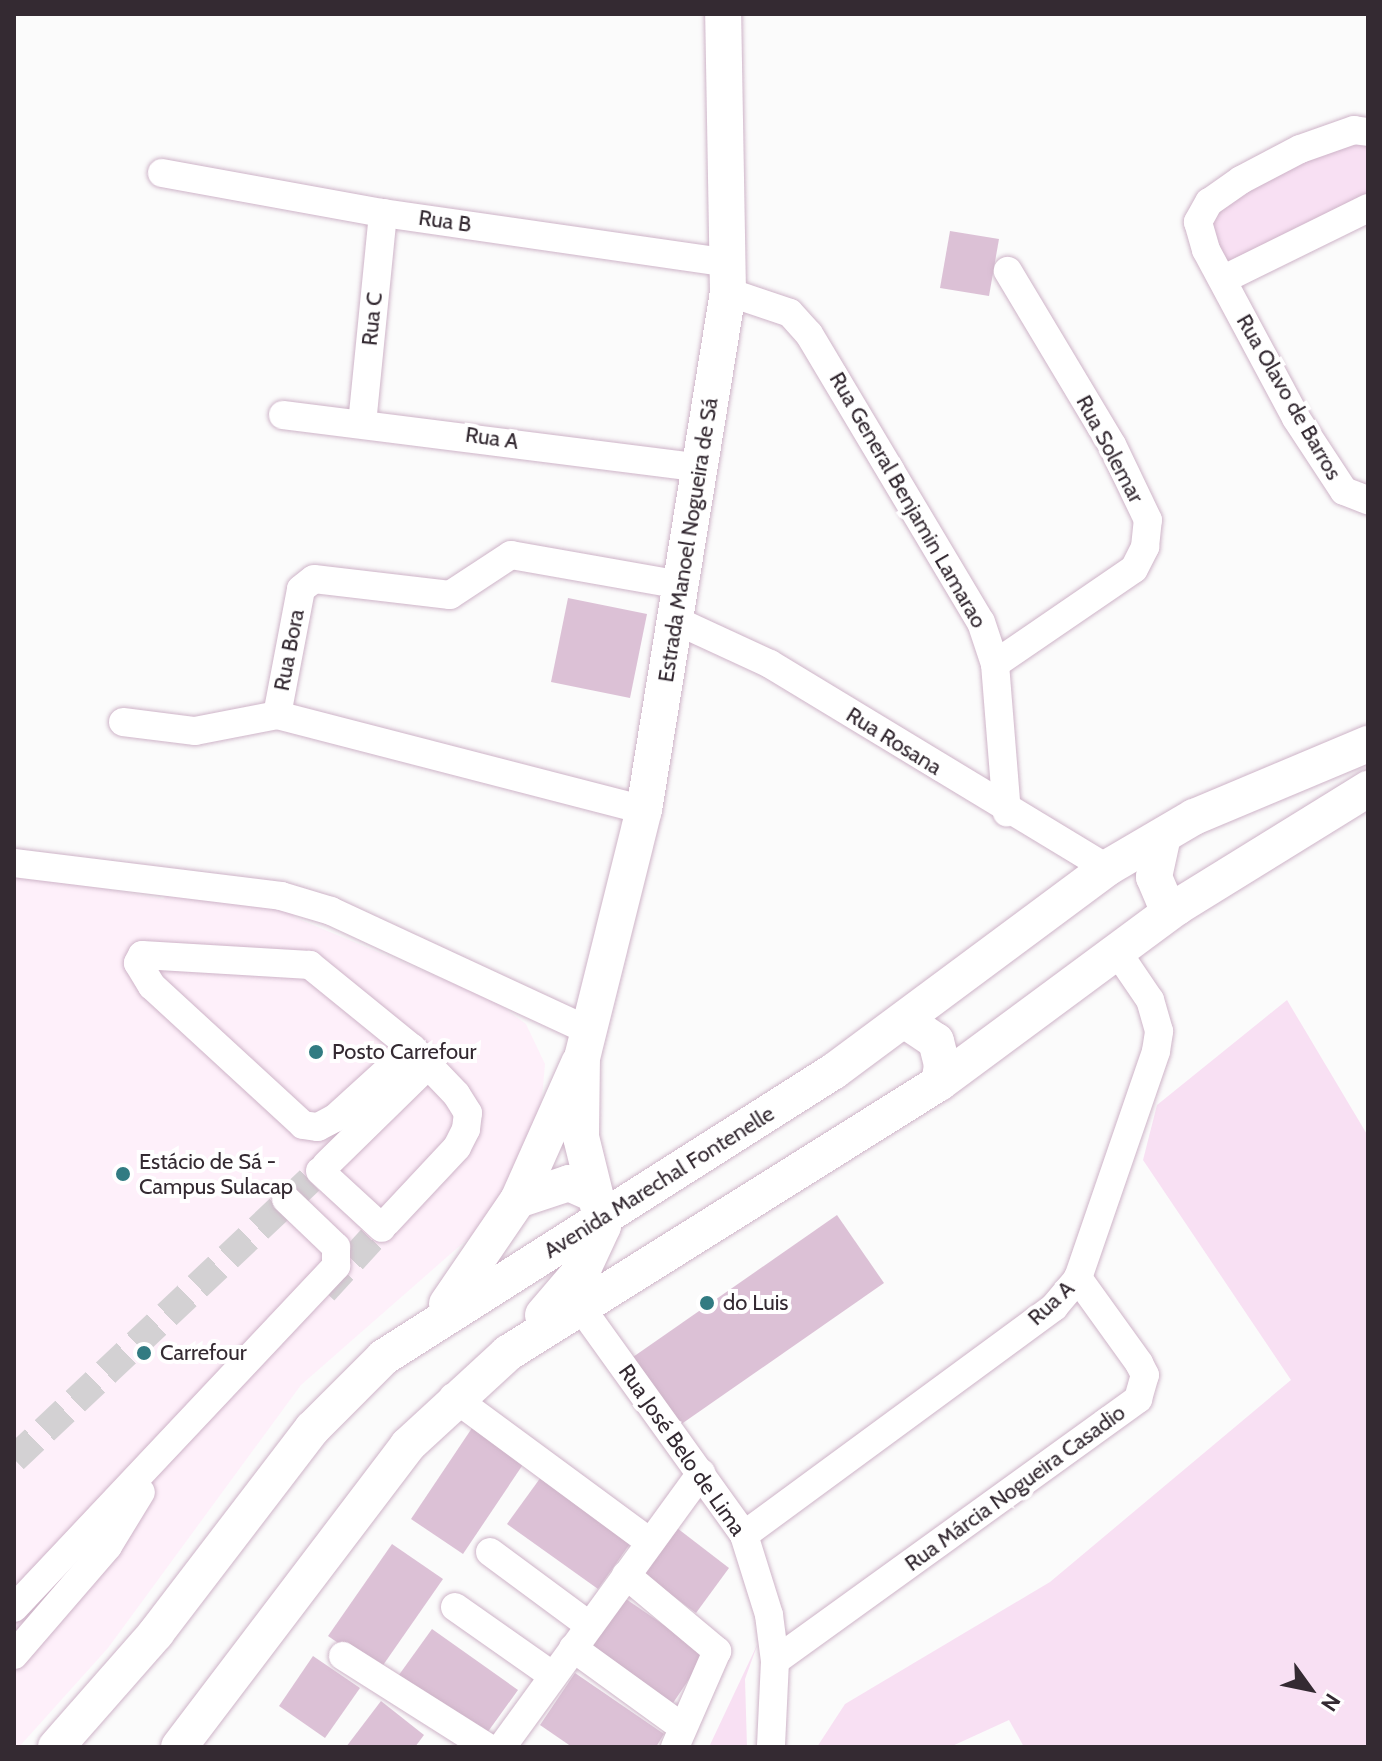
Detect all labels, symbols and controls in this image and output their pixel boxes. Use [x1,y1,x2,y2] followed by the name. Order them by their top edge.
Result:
[417,204,473,238] street label: Rua B
[356,291,388,347] street label: Rua C
[1231,310,1347,484] street label: Rua Olavo de Barros
[824,367,992,633] street label: Rua General Benjamin Lamarao
[1071,391,1149,507] street label: Rua Solemar
[652,396,724,684] street label: Estrada Manoel Nogueira de Sá
[464,421,520,455] street label: Rua A
[268,607,310,693] street label: Rua Bora
[841,701,947,781] street label: Rua Rosana
[332,1039,477,1065] place label: Posto Carrefour
[307,1043,325,1061] marker: Posto Carrefour
[539,1100,779,1264] street label: Avenida Marechal Fontenelle
[139,1148,293,1200] place label: Estácio de Sá - Campus Sulacap
[114,1165,132,1183] marker: Estácio de Sá - Campus Sulacap
[1022,1275,1080,1331] street label: Rua A
[723,1290,788,1316] place label: do Luis
[698,1294,716,1312] marker: do Luis
[160,1340,247,1366] place label: Carrefour
[135,1344,153,1362] marker: Carrefour
[613,1359,751,1541] street label: Rua José Belo de Lima
[900,1399,1130,1577] street label: Rua Márcia Nogueira Casadio
[1270,1649,1350,1729] north arrow
[1315,1688,1346,1716] text: N

